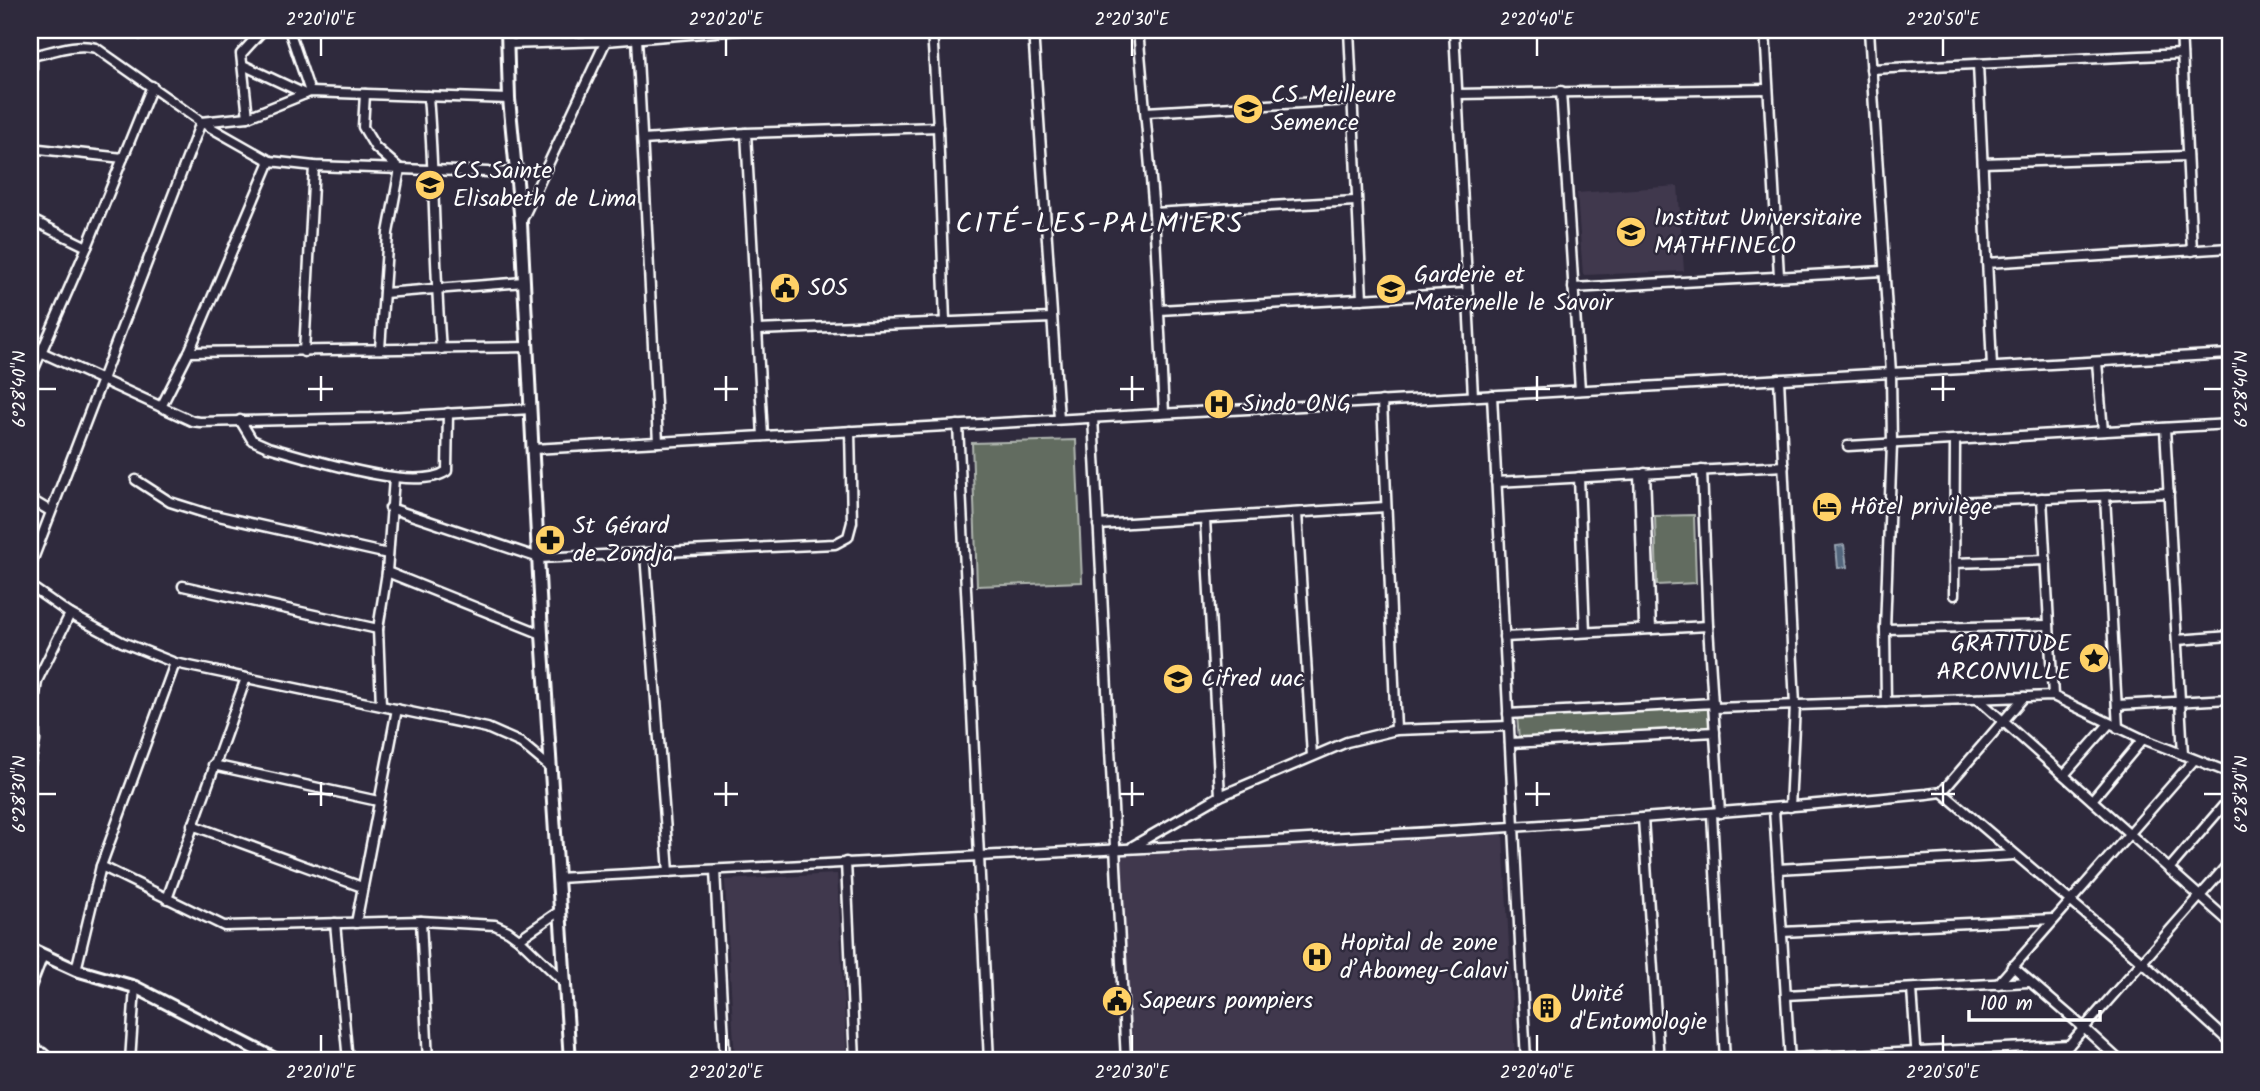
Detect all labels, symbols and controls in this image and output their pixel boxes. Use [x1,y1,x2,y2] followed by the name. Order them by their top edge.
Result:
[286,6,356,35] text: 2°20'10"E
[689,6,764,35] text: 2°20'20"E
[1095,6,1170,35] text: 2°20'30"E
[1500,6,1574,35] text: 2°20'40"E
[1906,6,1980,35] text: 2°20'50"E
[1271,76,1396,143] place label: CS Meilleure Semence
[1231,92,1265,126] school or university icon: CS Meilleure Semence
[453,152,637,219] place label: CS Sainte Elisabeth de Lima
[413,168,447,202] school or university icon: CS Sainte Elisabeth de Lima
[1654,199,1862,266] place label: Institut Universitaire MATHFINECO
[956,202,1244,247] district label: CITÉ-LES-PALMIERS
[1614,215,1648,249] school or university icon: Institut Universitaire MATHFINECO
[1414,256,1615,323] place label: Garderie et Maternelle le Savoir
[808,269,848,308] place label: SOS
[768,271,802,305] public building icon: SOS
[1374,272,1408,306] school or university icon: Garderie et Maternelle le Savoir
[6,350,35,428] text: 6°28'40"N
[2228,350,2257,428] text: 6°28'40"N
[1242,385,1351,424] place label: Sindo ONG
[1202,387,1236,421] hospital icon: Sindo ONG
[1850,488,1992,527] place label: Hôtel privilège
[1810,490,1844,524] hotel icon: Hôtel privilège
[573,507,673,574] place label: St Gérard de Zondja
[533,523,567,557] pharmacy icon: St Gérard de Zondja
[1937,625,2072,692] place label: GRATITUDE ARCONVILLE
[2077,641,2111,675] place icon: GRATITUDE ARCONVILLE
[1201,660,1304,699] place label: Cifred uac
[1161,662,1195,696] school or university icon: Cifred uac
[6,755,35,833] text: 6°28'30"N
[2228,755,2257,833] text: 6°28'30"N
[1340,924,1509,991] place label: Hopital de zone d’Abomey-Calavi
[1300,940,1334,974] hospital icon: Hopital de zone d’Abomey-Calavi
[1570,975,1707,1042] place label: Unité d'Entomologie
[1969,979,2101,1023] scale bar
[1140,982,1313,1021] place label: Sapeurs pompiers
[1100,984,1134,1018] public building icon: Sapeurs pompiers
[1980,988,2033,1021] text: 100 m
[1530,991,1564,1025] building icon: Unité d'Entomologie
[286,1059,356,1088] text: 2°20'10"E
[689,1059,764,1088] text: 2°20'20"E
[1095,1059,1170,1088] text: 2°20'30"E
[1500,1059,1574,1088] text: 2°20'40"E
[1906,1059,1980,1088] text: 2°20'50"E

